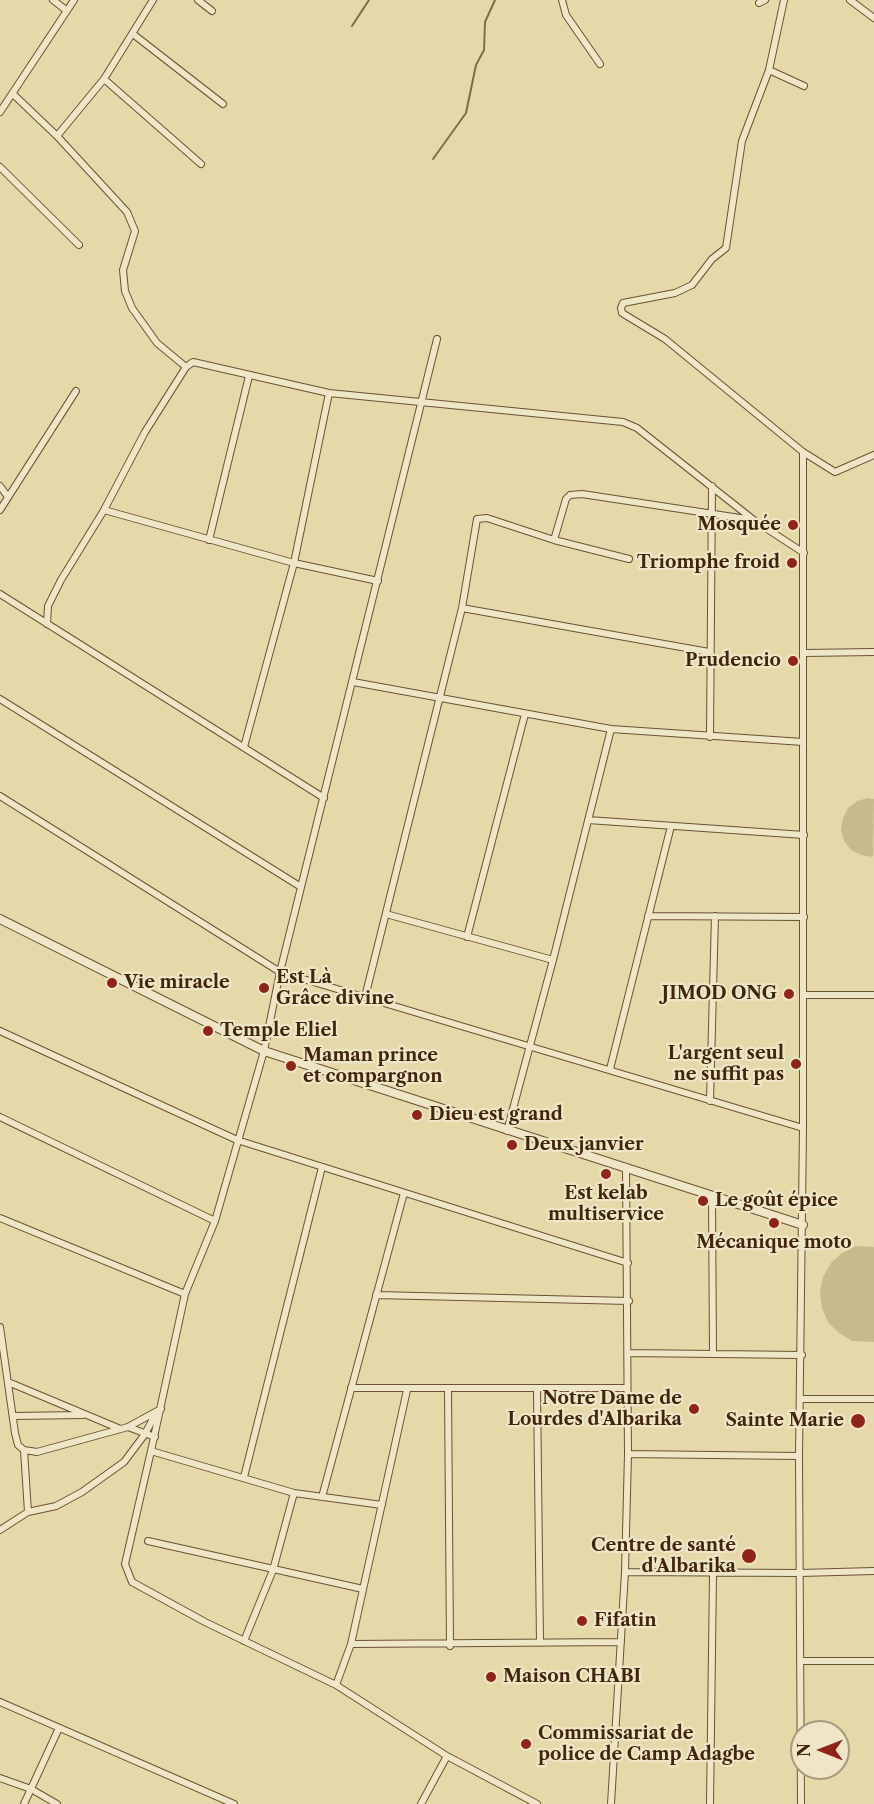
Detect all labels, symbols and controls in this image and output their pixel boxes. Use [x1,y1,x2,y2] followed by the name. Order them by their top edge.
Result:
[697,514,781,536] place label: Mosquée
[786,518,800,532] marker: Mosquée
[637,552,780,574] place label: Triomphe froid
[785,556,799,570] marker: Triomphe froid
[685,650,781,672] place label: Prudencio
[786,654,800,668] marker: Prudencio
[276,967,394,1010] place label: Est Là Grâce divine
[124,972,230,994] place label: Vie miracle
[105,976,119,990] marker: Vie miracle
[257,981,271,995] marker: Est Là Grâce divine
[662,983,777,1005] place label: JIMOD ONG
[782,987,796,1001] marker: JIMOD ONG
[220,1020,338,1042] place label: Temple Eliel
[201,1024,215,1038] marker: Temple Eliel
[668,1043,784,1086] place label: L'argent seul ne suffit pas
[303,1045,442,1088] place label: Maman prince et compargnon
[789,1057,803,1071] marker: L'argent seul ne suffit pas
[284,1059,298,1073] marker: Maman prince et compargnon
[429,1104,563,1126] place label: Dieu est grand
[410,1108,424,1122] marker: Dieu est grand
[524,1134,644,1156] place label: Deux janvier
[505,1138,519,1152] marker: Deux janvier
[599,1167,613,1181] marker: Est kelab multiservice
[548,1183,664,1226] place label: Est kelab multiservice
[715,1190,838,1212] place label: Le goût épice
[696,1194,710,1208] marker: Le goût épice
[767,1216,781,1230] marker: Mécanique moto
[696,1232,852,1254] place label: Mécanique moto
[507,1388,682,1430] place label: Notre Dame de Lourdes d'Albarika
[687,1402,701,1416] marker: Notre Dame de Lourdes d'Albarika
[726,1410,844,1432] place label: Sainte Marie
[849,1412,867,1430] marker: Sainte Marie
[591,1535,736,1578] place label: Centre de santé d'Albarika
[740,1547,758,1565] marker: Centre de santé d'Albarika
[594,1610,657,1632] place label: Fifatin
[575,1614,589,1628] marker: Fifatin
[503,1666,641,1688] place label: Maison CHABI
[484,1670,498,1684] marker: Maison CHABI
[790,1720,850,1780] north arrow
[538,1723,755,1766] place label: Commissariat de police de Camp Adagbe
[519,1737,533,1751] marker: Commissariat de police de Camp Adagbe
[794,1743,814,1757] text: N

